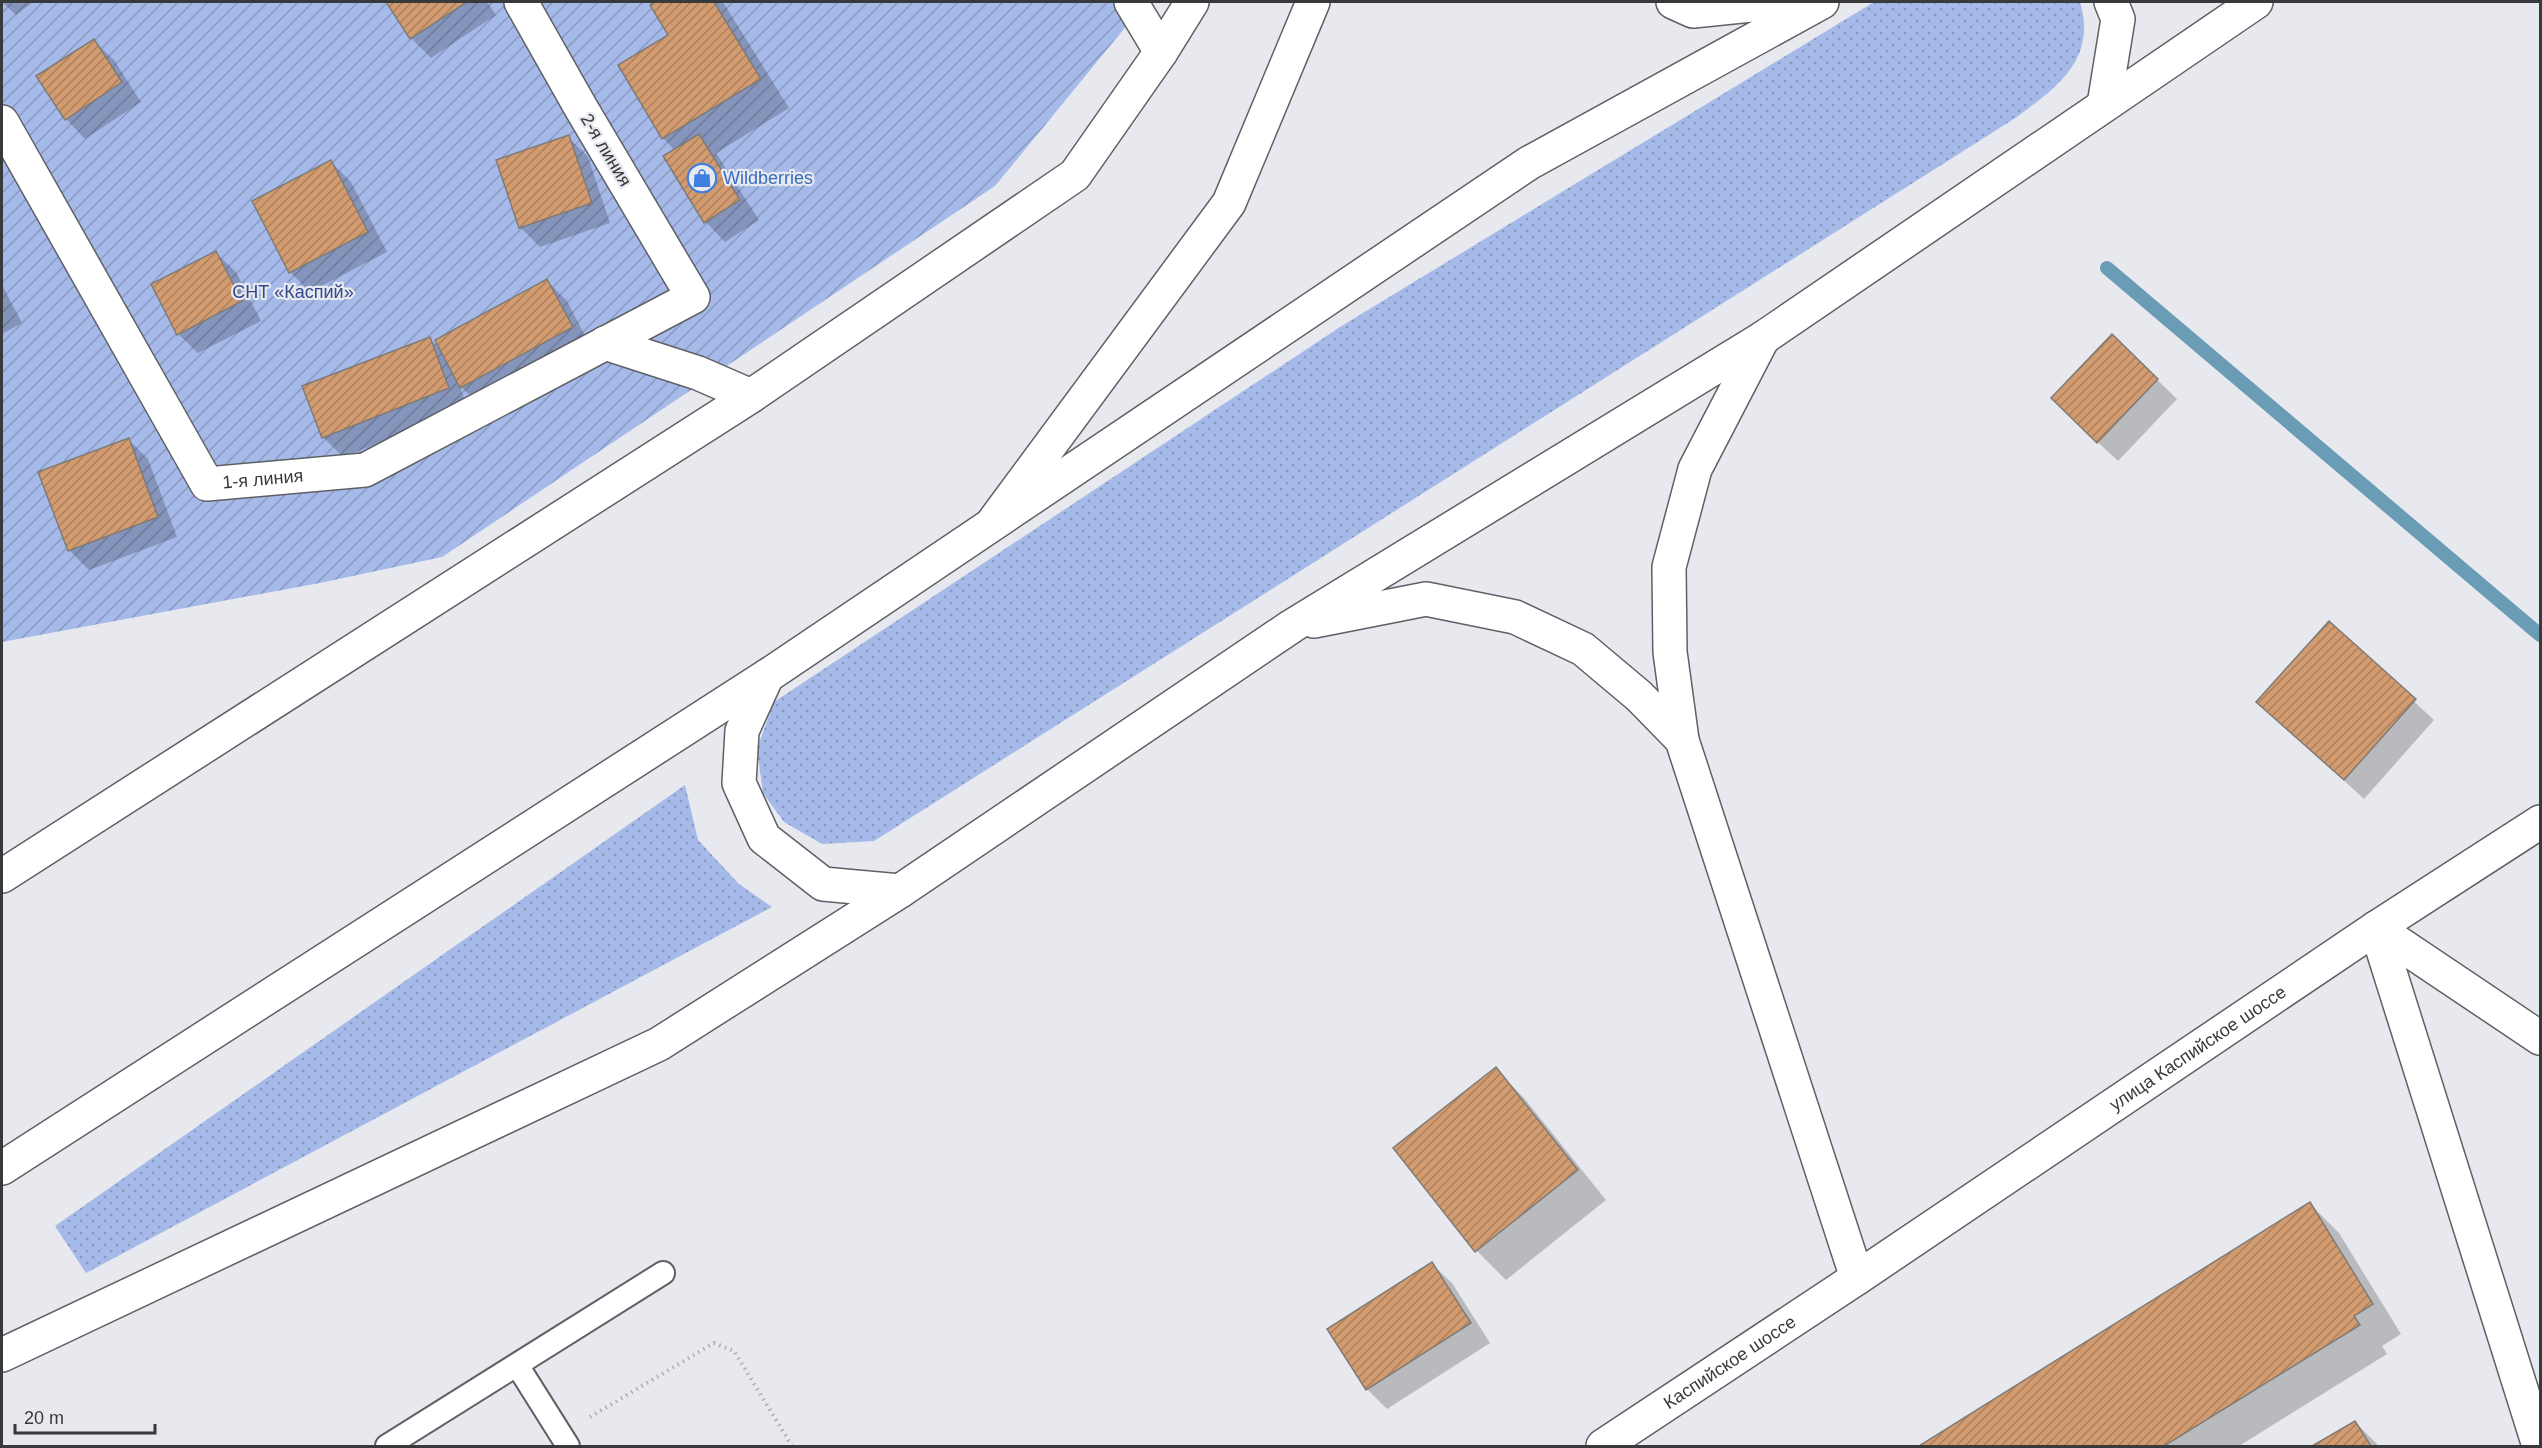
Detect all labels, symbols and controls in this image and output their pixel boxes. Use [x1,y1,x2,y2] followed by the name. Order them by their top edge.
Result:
[577,110,635,190] street label: 2-я линия
[686,162,718,194] shop icon: Wildberries
[723,168,813,188] place label: Wildberries
[232,282,354,302] park label: СНТ «Каспий»
[221,466,304,493] street label: 1-я линия
[2106,982,2290,1115] street label: улица Каспийское шоссе
[1660,1311,1800,1413] street label: Каспийское шоссе
[15,1397,154,1435] scale bar
[24,1408,64,1428] text: 20 m

